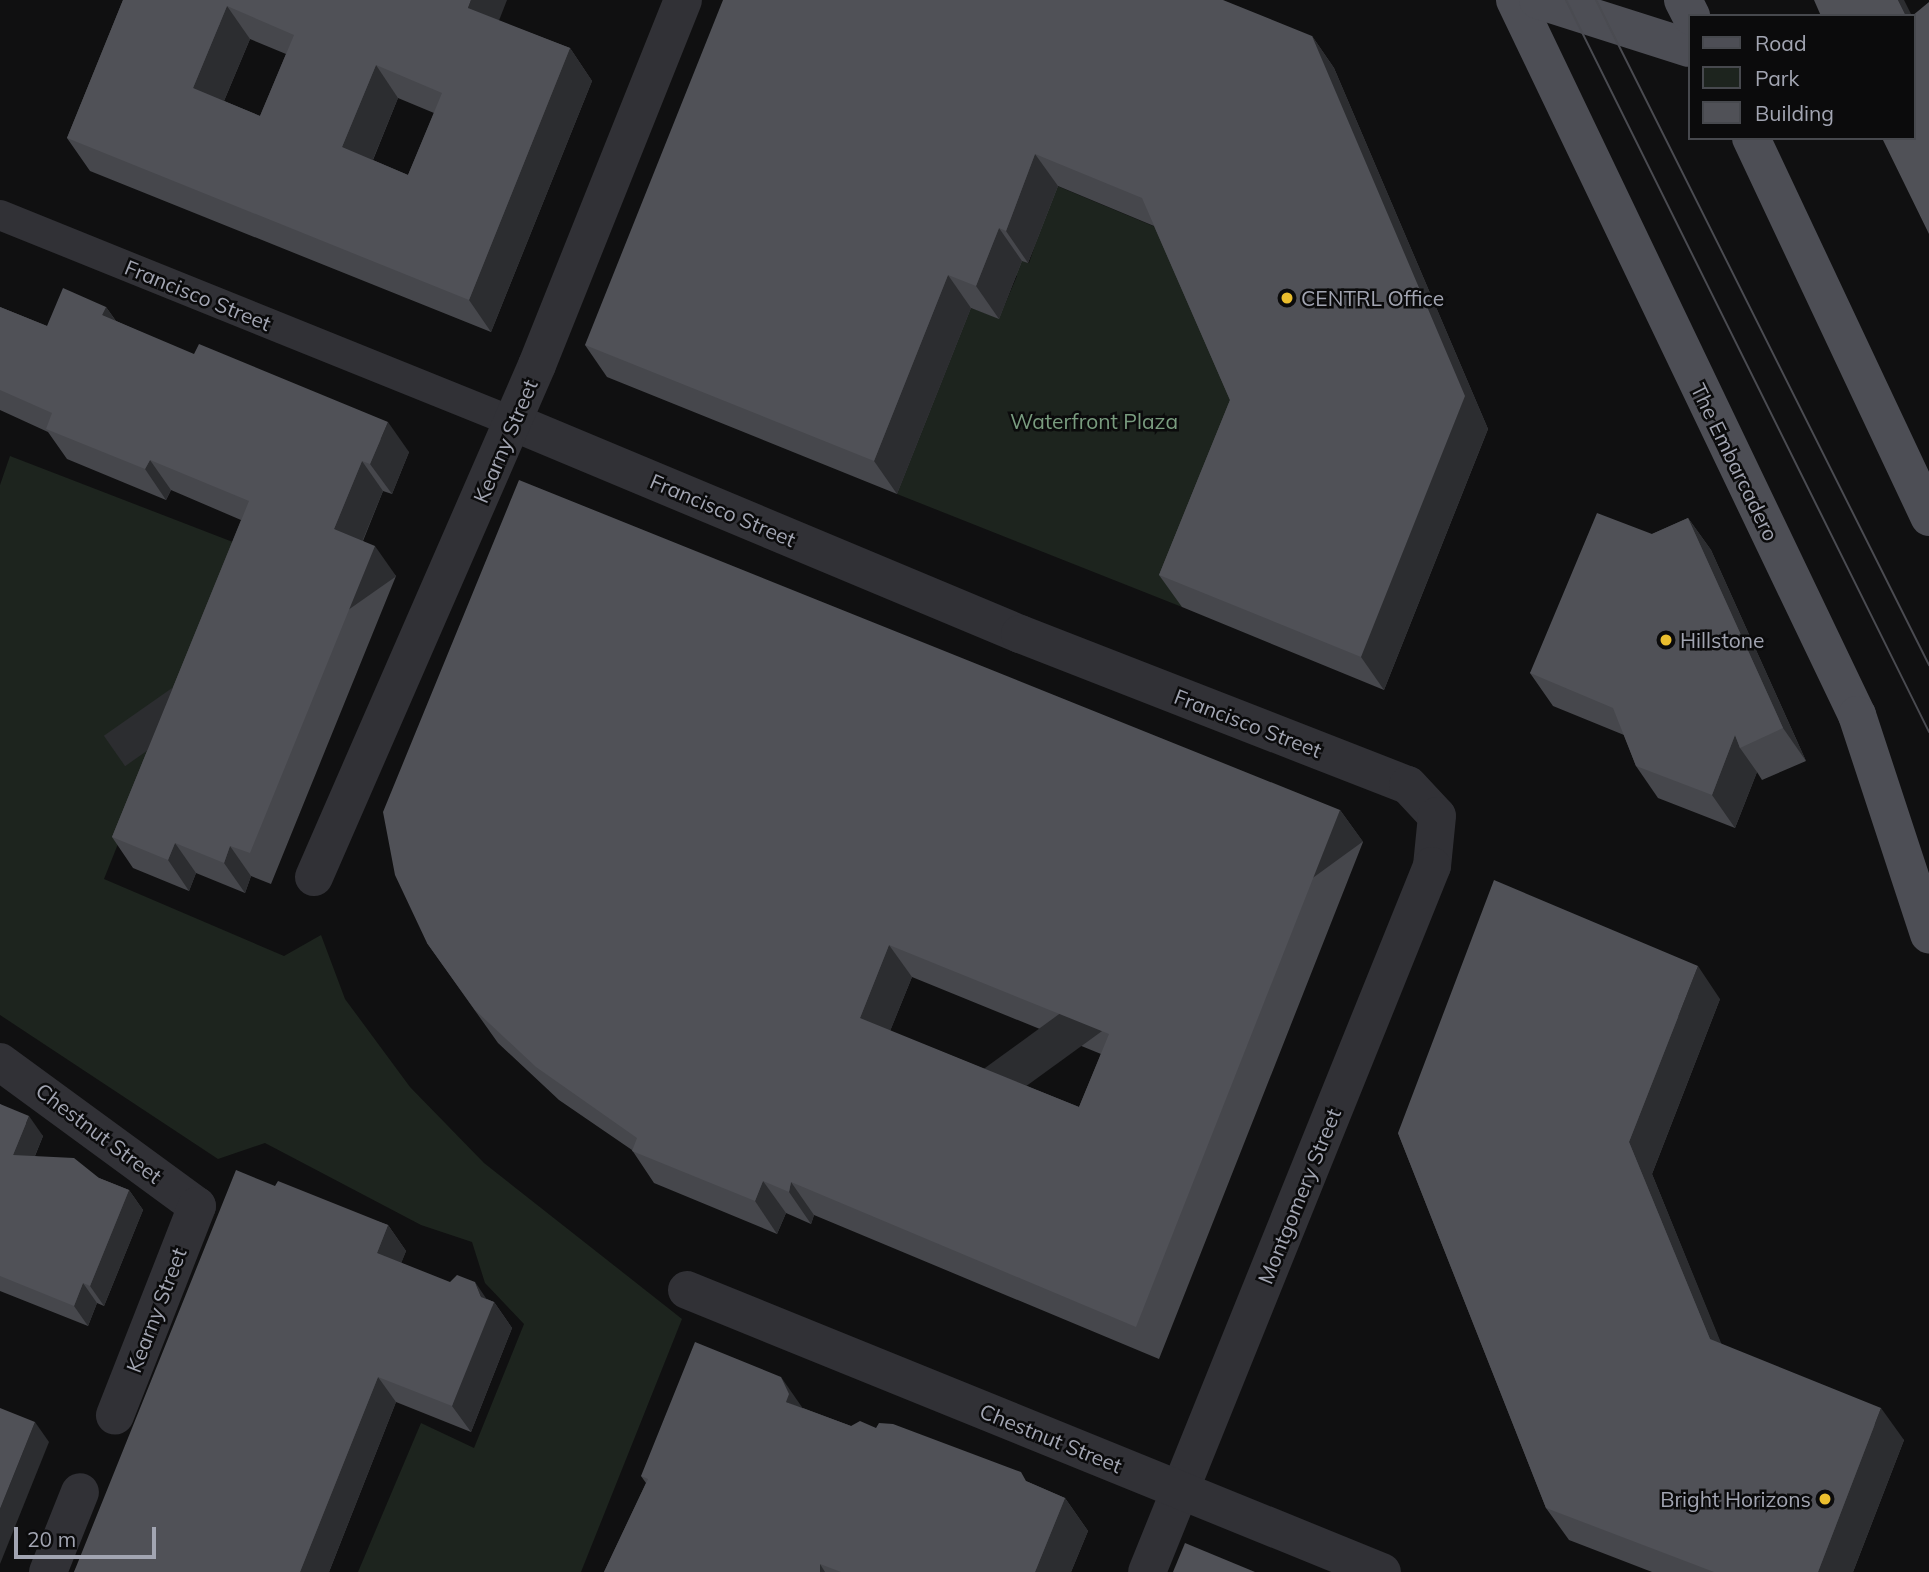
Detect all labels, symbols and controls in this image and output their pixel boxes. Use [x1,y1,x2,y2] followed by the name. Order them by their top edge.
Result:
[1688,14,1915,140] legend
[1755,30,1806,56] text: Road
[1755,65,1799,91] text: Park
[1755,100,1834,126] text: Building
[121,254,275,336] street label: Francisco Street
[1301,285,1444,311] place label: CENTRL Office
[1279,290,1295,306] marker: CENTRL Office
[468,375,542,507] street label: Kearny Street
[1686,379,1784,545] street label: The Embarcadero
[1010,408,1178,434] park label: Waterfront Plaza
[646,468,800,552] street label: Francisco Street
[1680,627,1764,653] place label: Hillstone
[1658,632,1674,648] marker: Hillstone
[1171,683,1325,763] street label: Francisco Street
[31,1077,167,1189] street label: Chestnut Street
[1252,1105,1346,1287] street label: Montgomery Street
[121,1244,191,1376] street label: Kearny Street
[976,1398,1126,1478] street label: Chestnut Street
[1660,1486,1811,1512] place label: Bright Horizons
[1817,1491,1833,1507] marker: Bright Horizons
[18,1512,159,1556] scale bar
[27,1526,76,1552] text: 20 m

